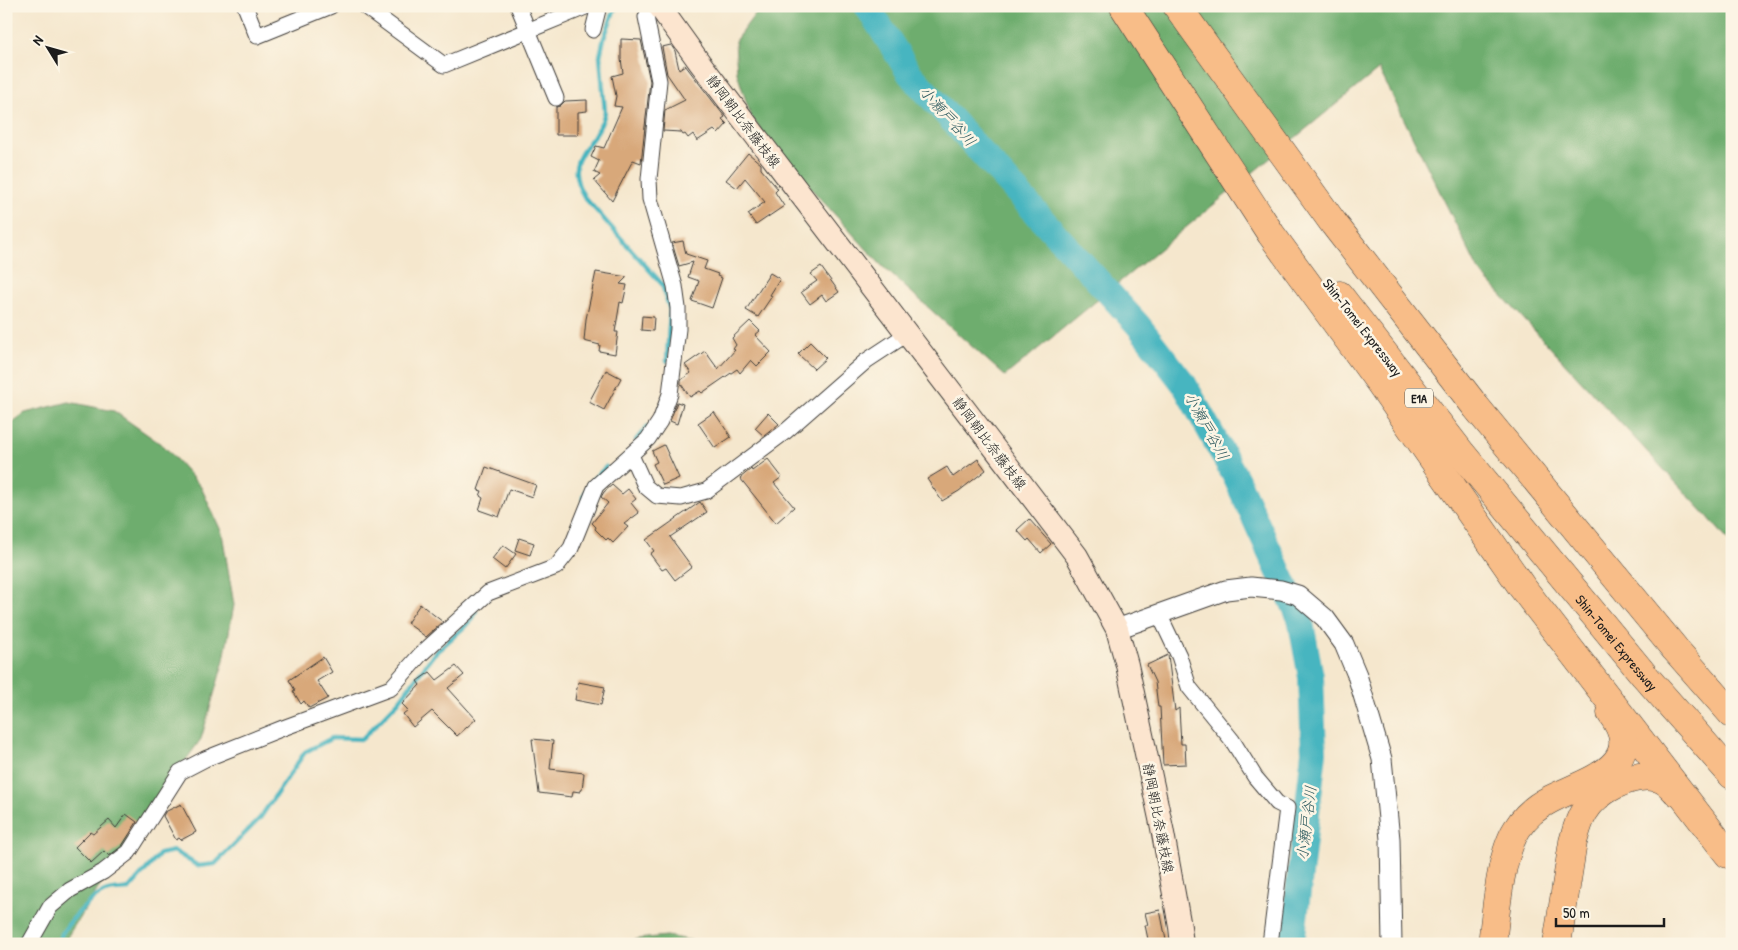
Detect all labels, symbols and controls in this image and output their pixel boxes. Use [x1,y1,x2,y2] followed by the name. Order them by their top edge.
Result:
[22,22,72,72] north arrow
[27,31,47,49] text: N
[703,71,785,171] street label: 静岡朝比奈藤枝線
[915,81,981,151] water label: 小瀬戸谷川
[1318,274,1407,380] street label: Shin-Tomei Expressway
[1180,388,1234,464] water label: 小瀬戸谷川
[1405,388,1433,408] road number: E1A
[949,393,1031,493] street label: 静岡朝比奈藤枝線
[1572,590,1663,695] street label: Shin-Tomei Expressway
[1139,761,1179,875] street label: 静岡朝比奈藤枝線
[1291,784,1321,862] water label: 小瀬戸谷川
[1556,895,1663,927] scale bar
[1563,902,1590,923] text: 50 m

